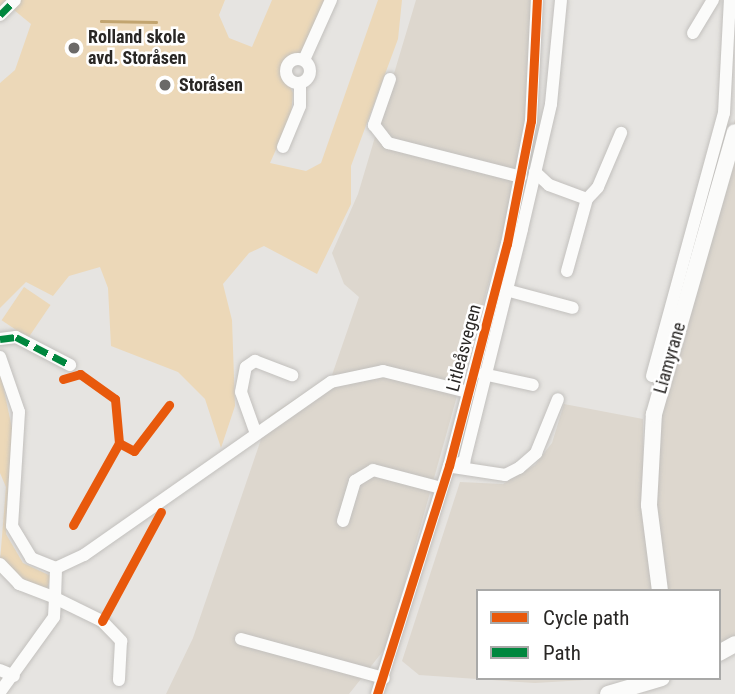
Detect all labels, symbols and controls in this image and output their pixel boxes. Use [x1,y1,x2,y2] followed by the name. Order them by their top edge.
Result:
[88,27,186,70] place label: Rolland skole avd. Storåsen
[66,40,82,56] marker: Rolland skole avd. Storåsen
[179,74,243,96] place label: Storåsen
[157,77,173,93] marker: Storåsen
[442,302,486,394] street label: Litleåsvegen
[650,320,690,396] street label: Liamyrane
[476,589,721,680] legend
[543,606,629,630] text: Cycle path
[543,641,581,665] text: Path

